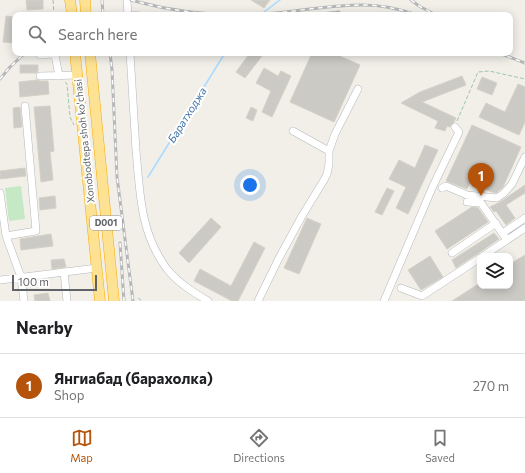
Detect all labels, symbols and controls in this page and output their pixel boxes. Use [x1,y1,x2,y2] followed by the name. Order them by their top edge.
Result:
[12,12,513,56] search box
[26,23,48,45] icon: search
[58,25,137,43] text: Search here
[72,79,96,203] street label: Xonobodtepa shoh ko'chasi
[164,84,209,145] water label: Баратходжа
[468,163,494,196] pin: 1
[240,175,260,195] your location
[90,216,122,230] road number: D001
[477,253,513,289] map controls
[477,253,513,289] button: layers
[12,273,97,292] scale bar
[18,275,49,288] text: 100 m
[16,317,73,338] text: Nearby
[54,369,213,387] text: Янгиабад (барахолка)
[26,378,32,394] text: 1
[473,378,509,394] text: 270 m
[54,387,85,403] text: Shop
[70,427,93,464] tab: Map
[233,427,285,464] tab: Directions
[425,427,455,464] tab: Saved

